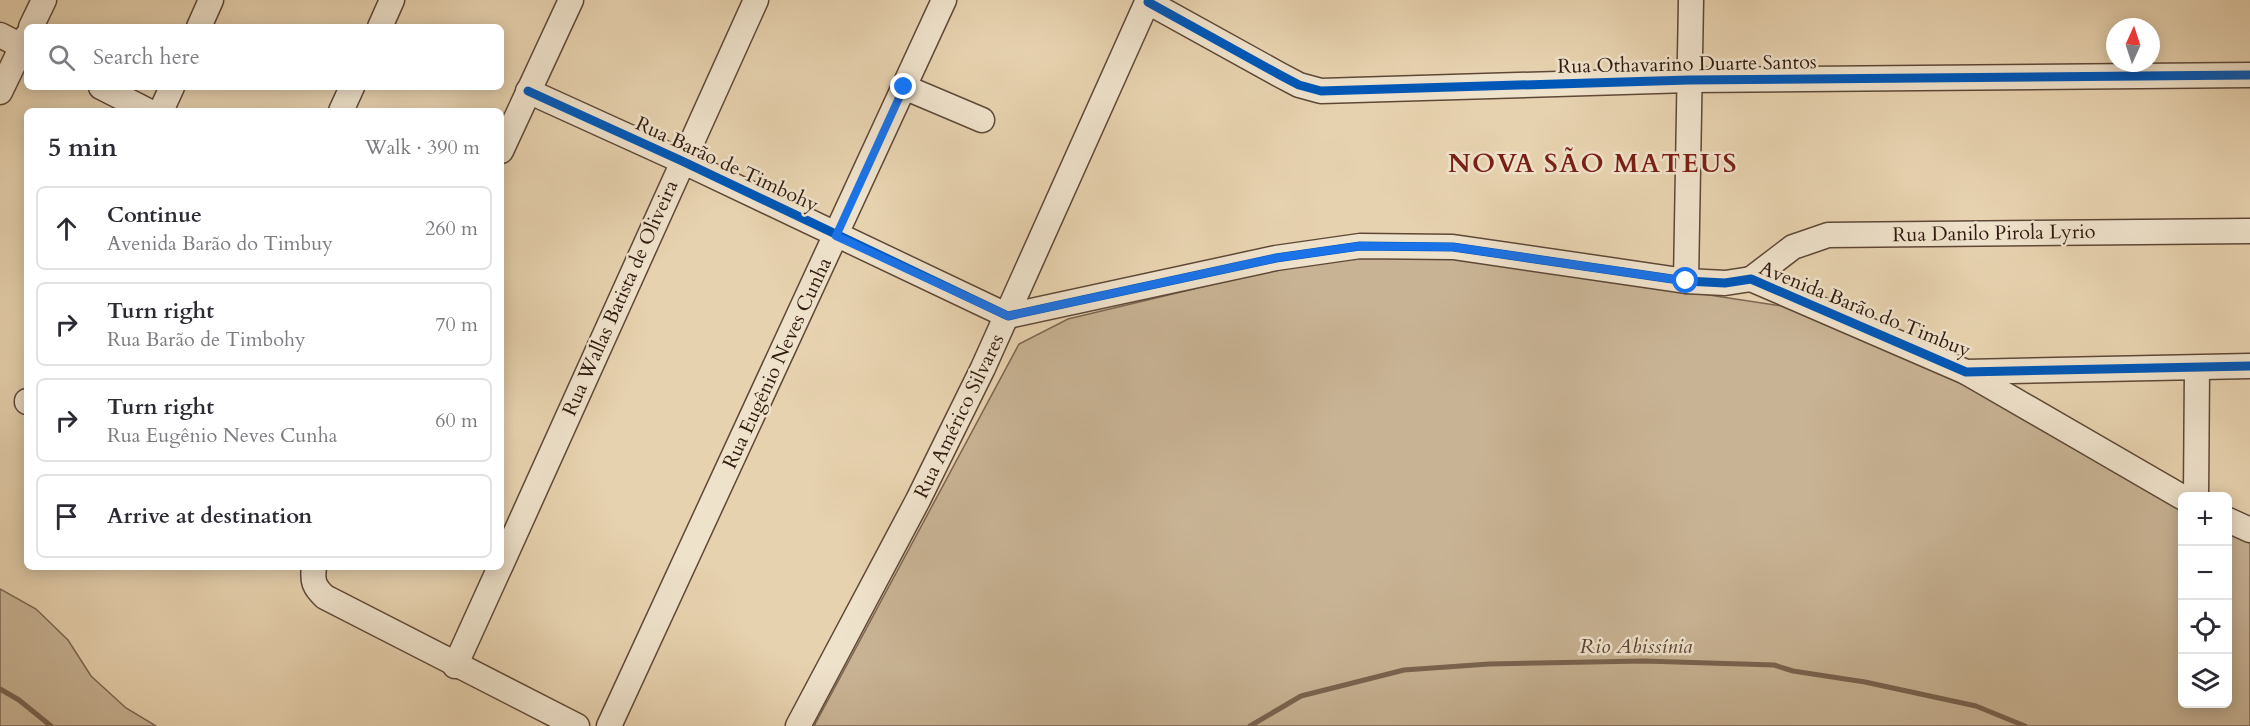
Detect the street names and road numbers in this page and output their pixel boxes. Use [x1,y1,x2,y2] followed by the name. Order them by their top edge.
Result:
[1557,48,1817,80] street label: Rua Othavarino Duarte Santos
[631,110,823,218] street label: Rua Barão de Timbohy
[556,175,684,420] street label: Rua Wallas Batista de Oliveira
[1892,218,2096,248] street label: Rua Danilo Pirola Lyrio
[716,253,838,473] street label: Rua Eugênio Neves Cunha
[1755,254,1975,364] street label: Avenida Barão do Timbuy
[907,329,1011,503] street label: Rua Américo Silvares

